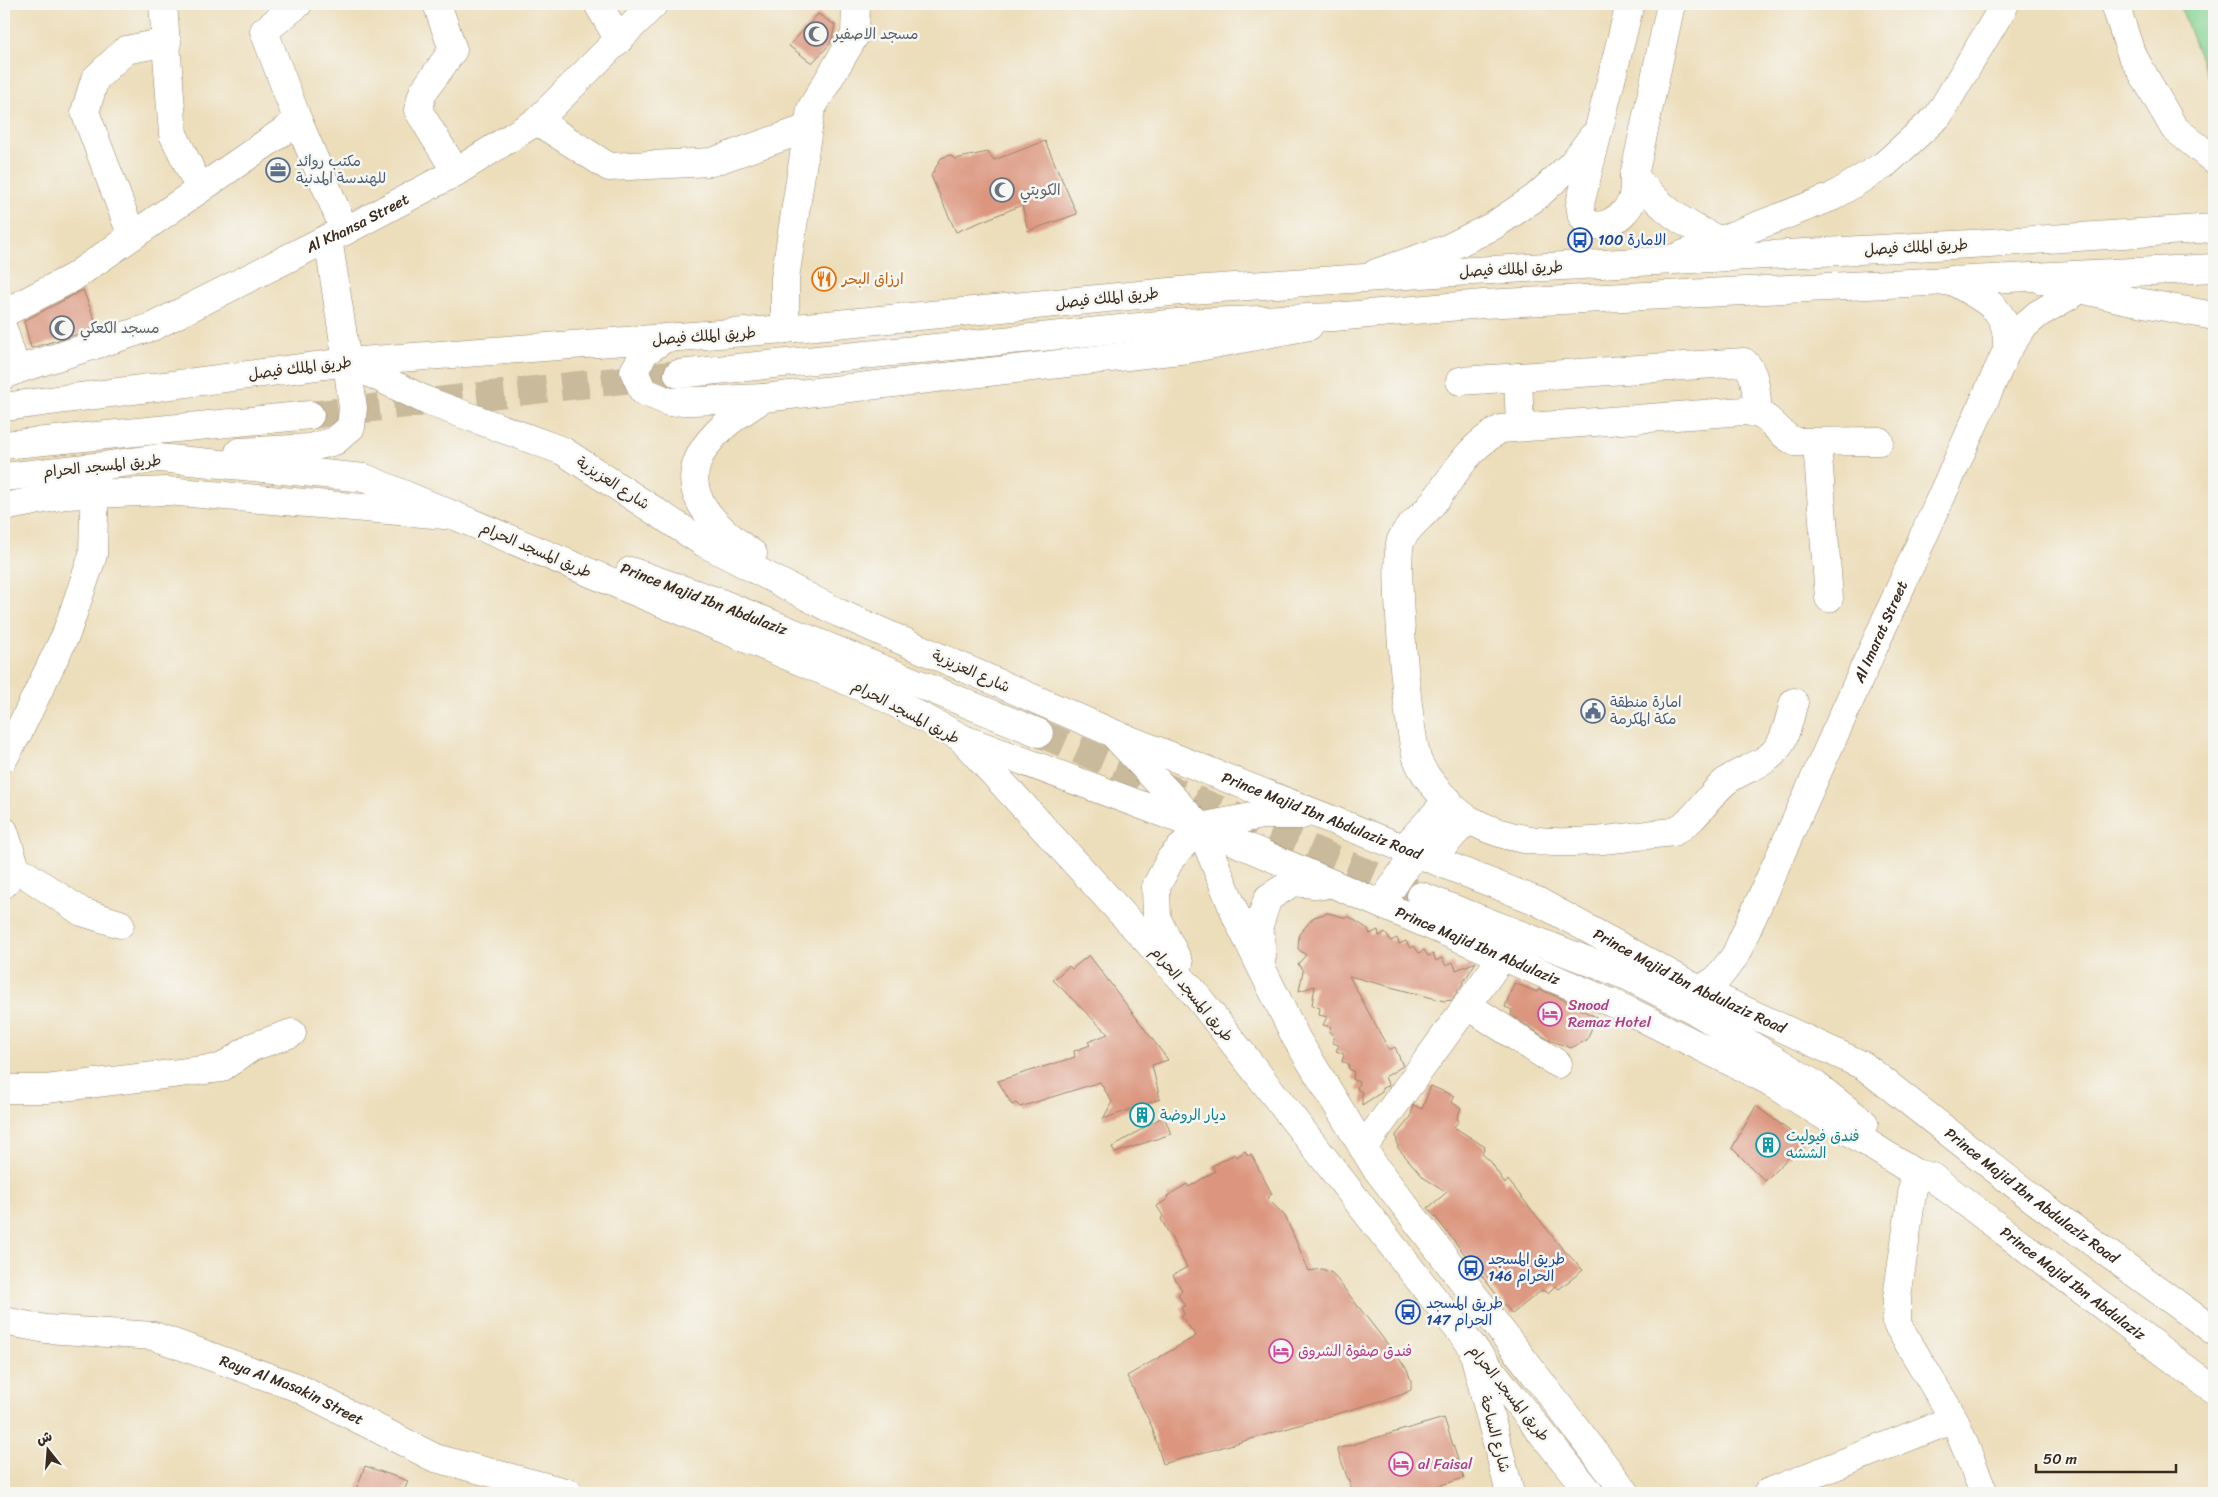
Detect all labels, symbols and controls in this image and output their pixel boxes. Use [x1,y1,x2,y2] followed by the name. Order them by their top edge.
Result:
[803,21,829,47] mosque icon: مسجد الاصفير
[832,21,919,47] place label: مسجد الاصفير
[296,148,386,191] place label: مكتب روائد للهندسة المدنية
[265,157,291,183] office icon: مكتب روائد للهندسة المدنية
[989,177,1015,203] mosque icon: الكويتي
[1020,177,1061,203] place label: الكويتي
[300,186,414,261] street label: Al Khansa Street
[1567,227,1593,253] bus stop icon: الامارة 100
[1598,227,1666,253] place label: الامارة 100
[1863,231,1969,263] street label: طريق الملك فيصل
[1458,253,1564,285] street label: طريق الملك فيصل
[811,266,837,292] restaurant icon: ارزاق البحر
[841,266,904,292] place label: ارزاق البحر
[1054,280,1160,316] street label: طريق الملك فيصل
[49,315,75,341] mosque icon: مسجد الكعكي
[80,315,159,341] place label: مسجد الكعكي
[651,319,757,353] street label: طريق الملك فيصل
[247,349,353,387] street label: طريق الملك فيصل
[42,447,162,485] street label: طريق المسجد الحرام
[571,449,655,517] street label: شارع العزيزية
[476,515,596,585] street label: طريق المسجد الحرام
[617,555,792,643] street label: Prince Majid Ibn Abdulaziz
[1846,576,1915,688] street label: Al Imarat Street
[928,642,1014,700] street label: شارع العزيزية
[847,673,965,751] street label: طريق المسجد الحرام
[1610,689,1682,732] place label: امارة منطقة مكة المكرمة
[1580,698,1606,724] public building icon: امارة منطقة مكة المكرمة
[1218,764,1427,868] street label: Prince Majid Ibn Abdulaziz Road
[1391,899,1565,993] street label: Prince Majid Ibn Abdulaziz
[1588,921,1791,1041] street label: Prince Majid Ibn Abdulaziz Road
[1144,940,1240,1048] street label: طريق المسجد الحرام
[1568,992,1652,1035] place label: Snood Remaz Hotel
[1537,1001,1563,1027] hotel icon: Snood Remaz Hotel
[1129,1102,1155,1128] building icon: ديار الروضة
[1160,1102,1226,1128] place label: ديار الروضة
[1939,1121,2125,1271] street label: Prince Majid Ibn Abdulaziz Road
[1786,1123,1859,1166] place label: فندق فيوليت الششه
[1755,1132,1781,1158] building icon: فندق فيوليت الششه
[1995,1220,2152,1348] street label: Prince Majid Ibn Abdulaziz
[1488,1246,1565,1289] place label: طريق المسجد الحرام 146
[1458,1255,1484,1281] bus stop icon: طريق المسجد الحرام 146
[1426,1290,1503,1333] place label: طريق المسجد الحرام 147
[1395,1299,1421,1325] bus stop icon: طريق المسجد الحرام 147
[1268,1338,1294,1364] hotel icon: فندق صفوة الشروق
[1298,1338,1412,1364] place label: فندق صفوة الشروق
[1461,1339,1557,1447] street label: طريق المسجد الحرام
[216,1348,369,1433] street label: Raya Al Masakin Street
[1472,1392,1518,1476] street label: شارع الساحة
[22,1424,72,1474] north arrow
[33,1424,55,1452] text: ش
[2036,1442,2176,1474] scale bar
[2043,1446,2078,1472] text: 50 m
[1388,1451,1414,1477] hotel icon: al Faisal
[1418,1451,1473,1477] place label: al Faisal

